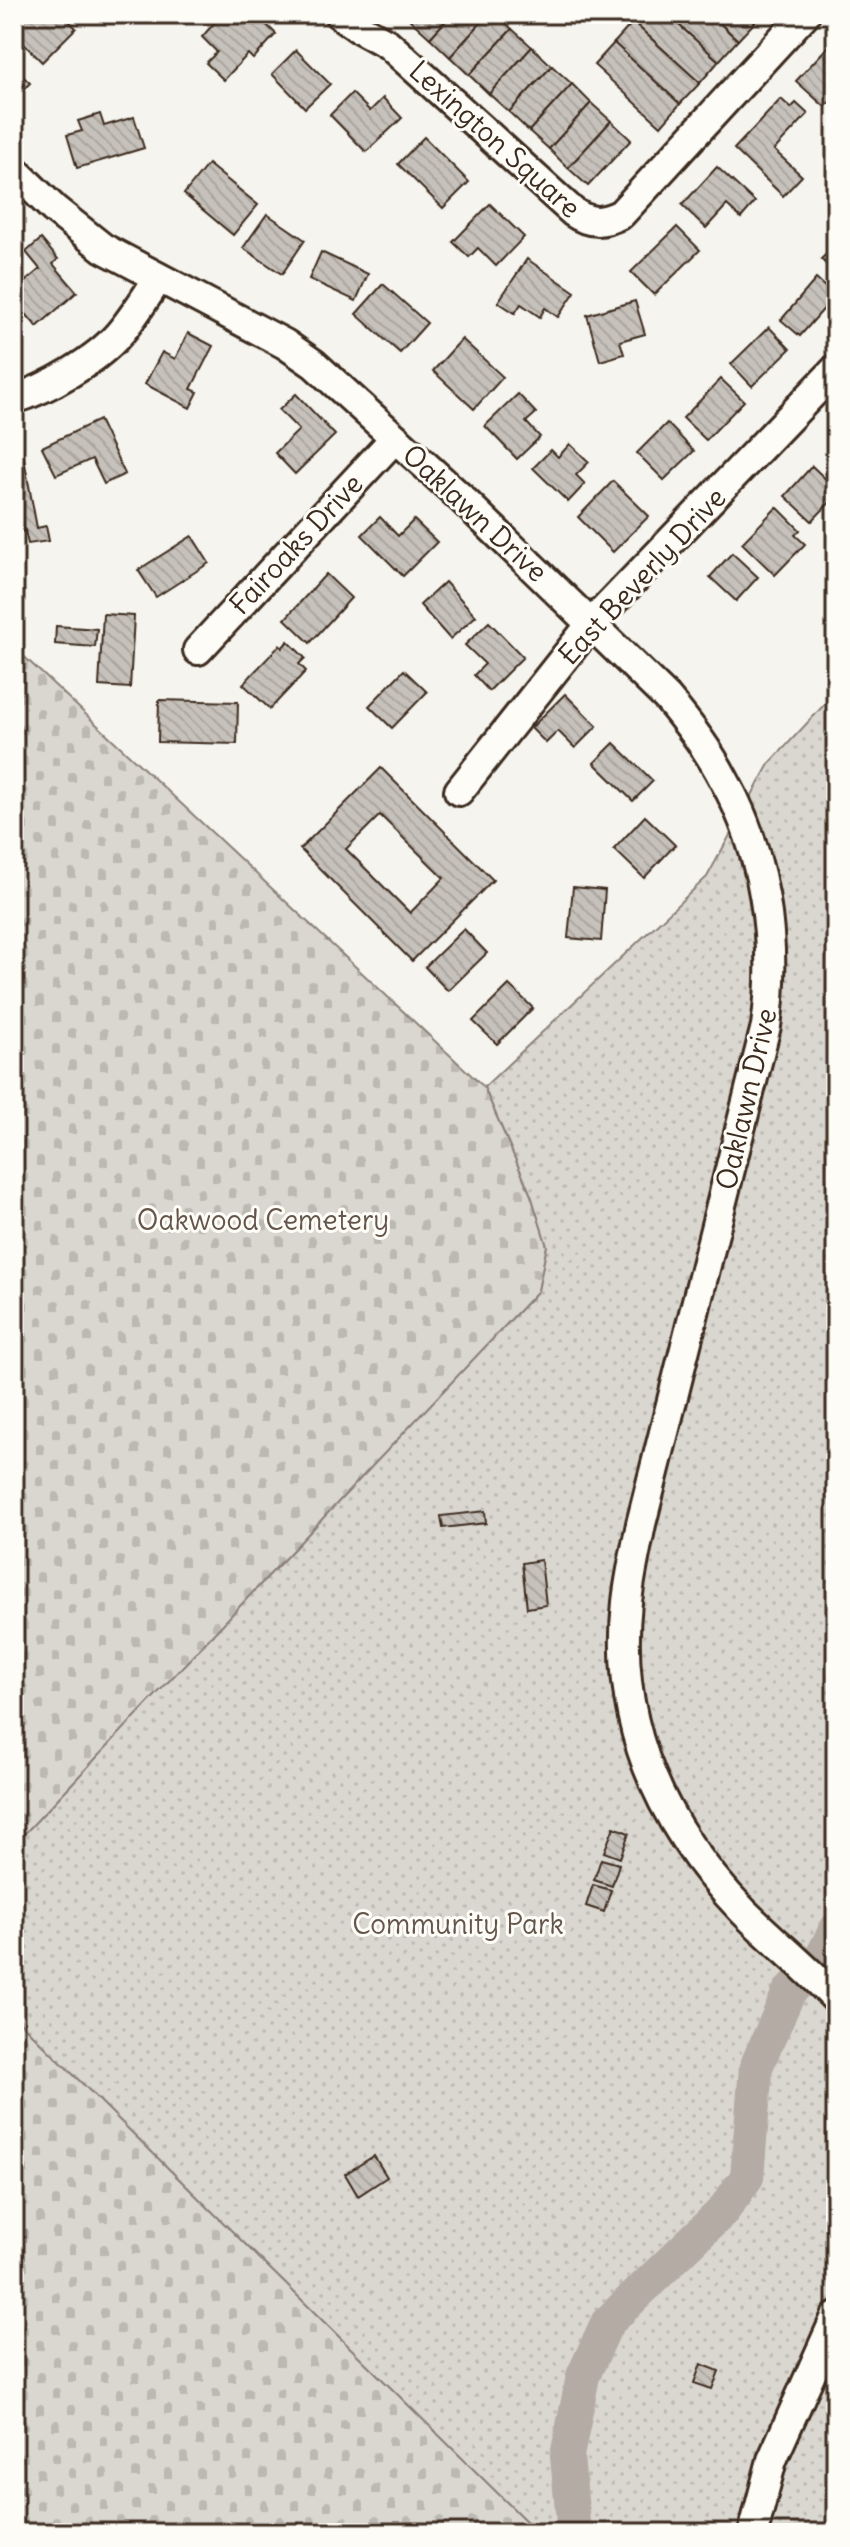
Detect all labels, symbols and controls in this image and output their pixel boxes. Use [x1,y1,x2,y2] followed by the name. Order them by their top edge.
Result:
[402,53,588,225] street label: Lexington Square
[395,437,555,589] street label: Oaklawn Drive
[222,466,370,622] street label: Fairoaks Drive
[551,480,733,672] street label: East Beverly Drive
[708,1005,784,1193] street label: Oaklawn Drive
[137,1202,389,1238] park label: Oakwood Cemetery
[352,1906,564,1942] park label: Community Park

